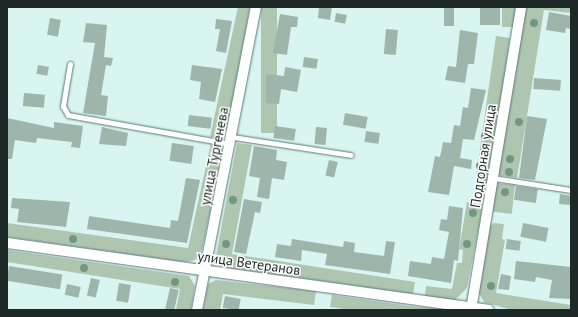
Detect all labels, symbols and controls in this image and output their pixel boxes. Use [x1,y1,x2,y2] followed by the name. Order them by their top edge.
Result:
[467,103,499,209] street label: Подгорная улица
[196,105,232,207] street label: улица Тургенева
[196,247,302,279] street label: улица Ветеранов

